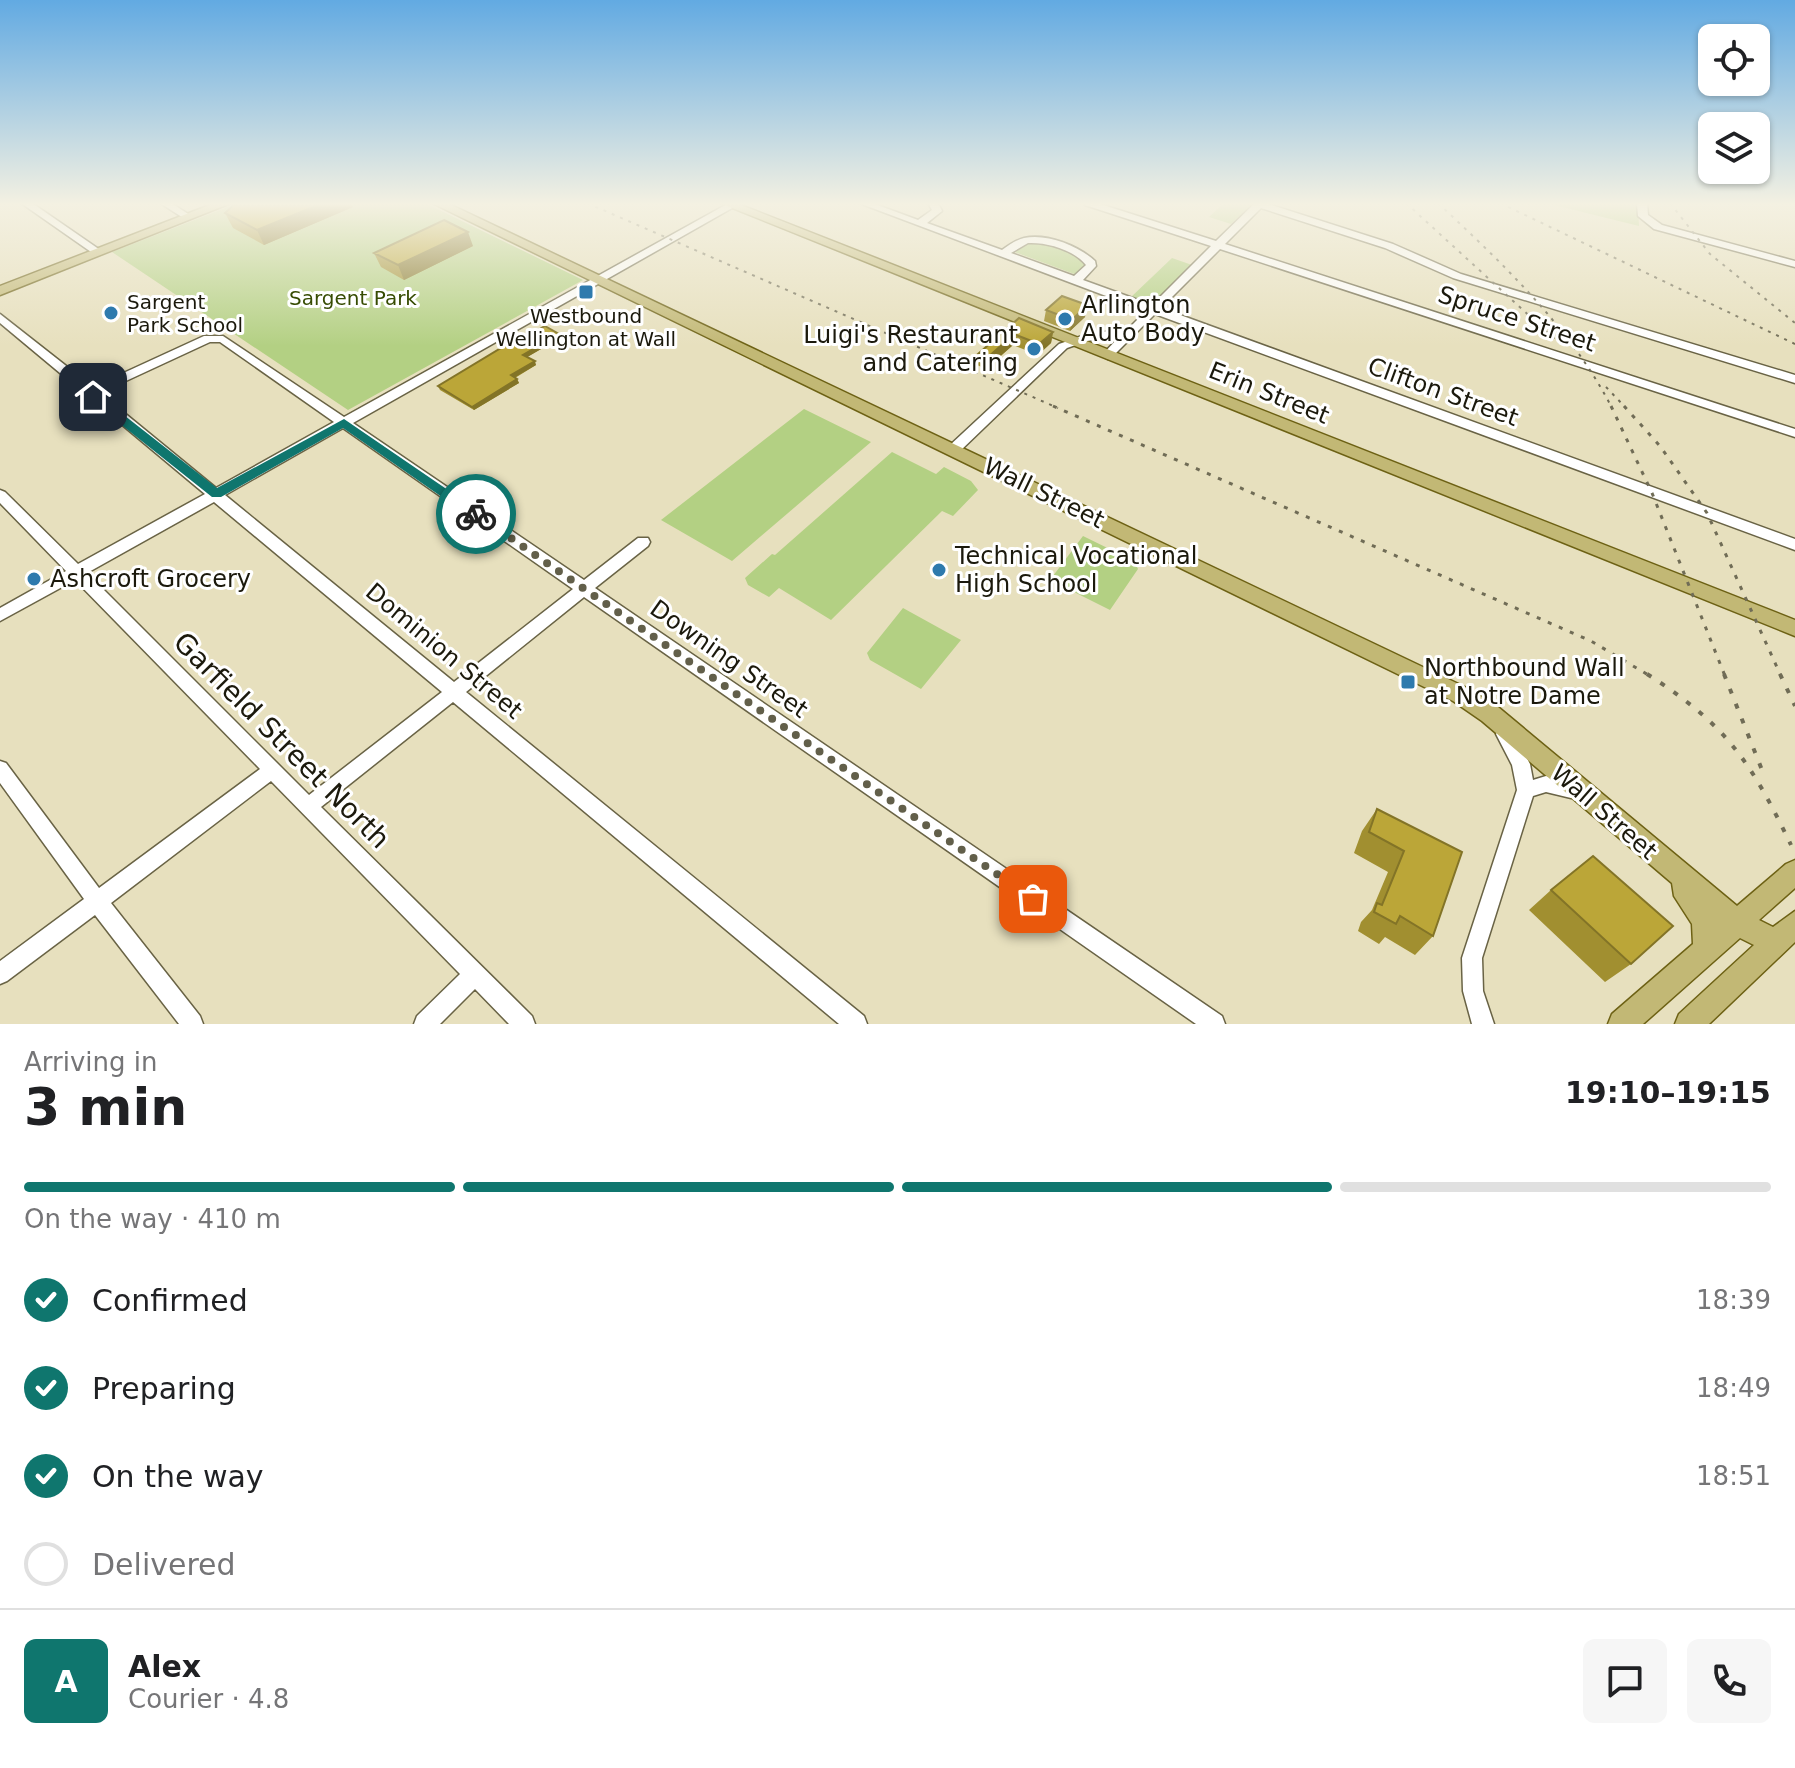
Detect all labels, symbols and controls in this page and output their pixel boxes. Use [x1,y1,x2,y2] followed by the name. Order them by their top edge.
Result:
[1698,24,1770,184] map controls
[1698,24,1770,96] button: locate
[1698,112,1770,184] button: layers
[1435,280,1599,358] street label: Spruce Street
[577,283,595,301] marker: Westbound Wellington at Wall
[289,286,417,310] park label: Sargent Park
[127,290,243,337] place label: Sargent Park School
[1081,291,1205,347] place label: Arlington Auto Body
[102,304,120,322] marker: Sargent Park School
[496,304,676,351] place label: Westbound Wellington at Wall
[1056,310,1074,328] marker: Arlington Auto Body
[803,321,1018,377] place label: Luigi's Restaurant and Catering
[1025,340,1043,358] marker: Luigi's Restaurant and Catering
[1364,352,1522,432] street label: Clifton Street
[1205,356,1333,430] street label: Erin Street
[59,363,127,431] pin
[71,375,115,419] icon: home
[979,452,1109,534] street label: Wall Street
[436,474,516,554] courier
[454,492,498,536] icon: bike
[954,542,1197,598] place label: Technical Vocational High School
[930,561,948,579] marker: Technical Vocational High School
[50,565,251,593] place label: Ashcroft Grocery
[25,570,43,588] marker: Ashcroft Grocery
[360,577,528,725] street label: Dominion Street
[645,594,813,724] street label: Downing Street
[167,625,397,855] street label: Garfield Street North
[1424,654,1625,710] place label: Northbound Wall at Notre Dame
[1399,673,1417,691] marker: Northbound Wall at Notre Dame
[1545,759,1663,865] street label: Wall Street
[999,865,1067,933] pin
[1011,877,1055,921] icon: bag
[24,1047,158,1077] text: Arriving in
[1565,1075,1771,1110] text: 19:10–19:15
[24,1077,187,1137] text: 3 min
[24,1204,281,1234] text: On the way · 410 m
[24,1278,68,1322] icon: check
[92,1283,248,1318] text: Confirmed
[1696,1285,1771,1315] text: 18:39
[24,1366,68,1410] icon: check
[92,1371,236,1406] text: Preparing
[1696,1373,1771,1403] text: 18:49
[24,1454,68,1498] icon: check
[92,1459,264,1494] text: On the way
[1696,1461,1771,1491] text: 18:51
[92,1547,236,1582] text: Delivered
[1583,1639,1667,1723] button: chat
[1687,1639,1771,1723] button: phone
[128,1649,201,1684] text: Alex
[54,1664,78,1699] text: A
[128,1684,289,1714] text: Courier · 4.8

